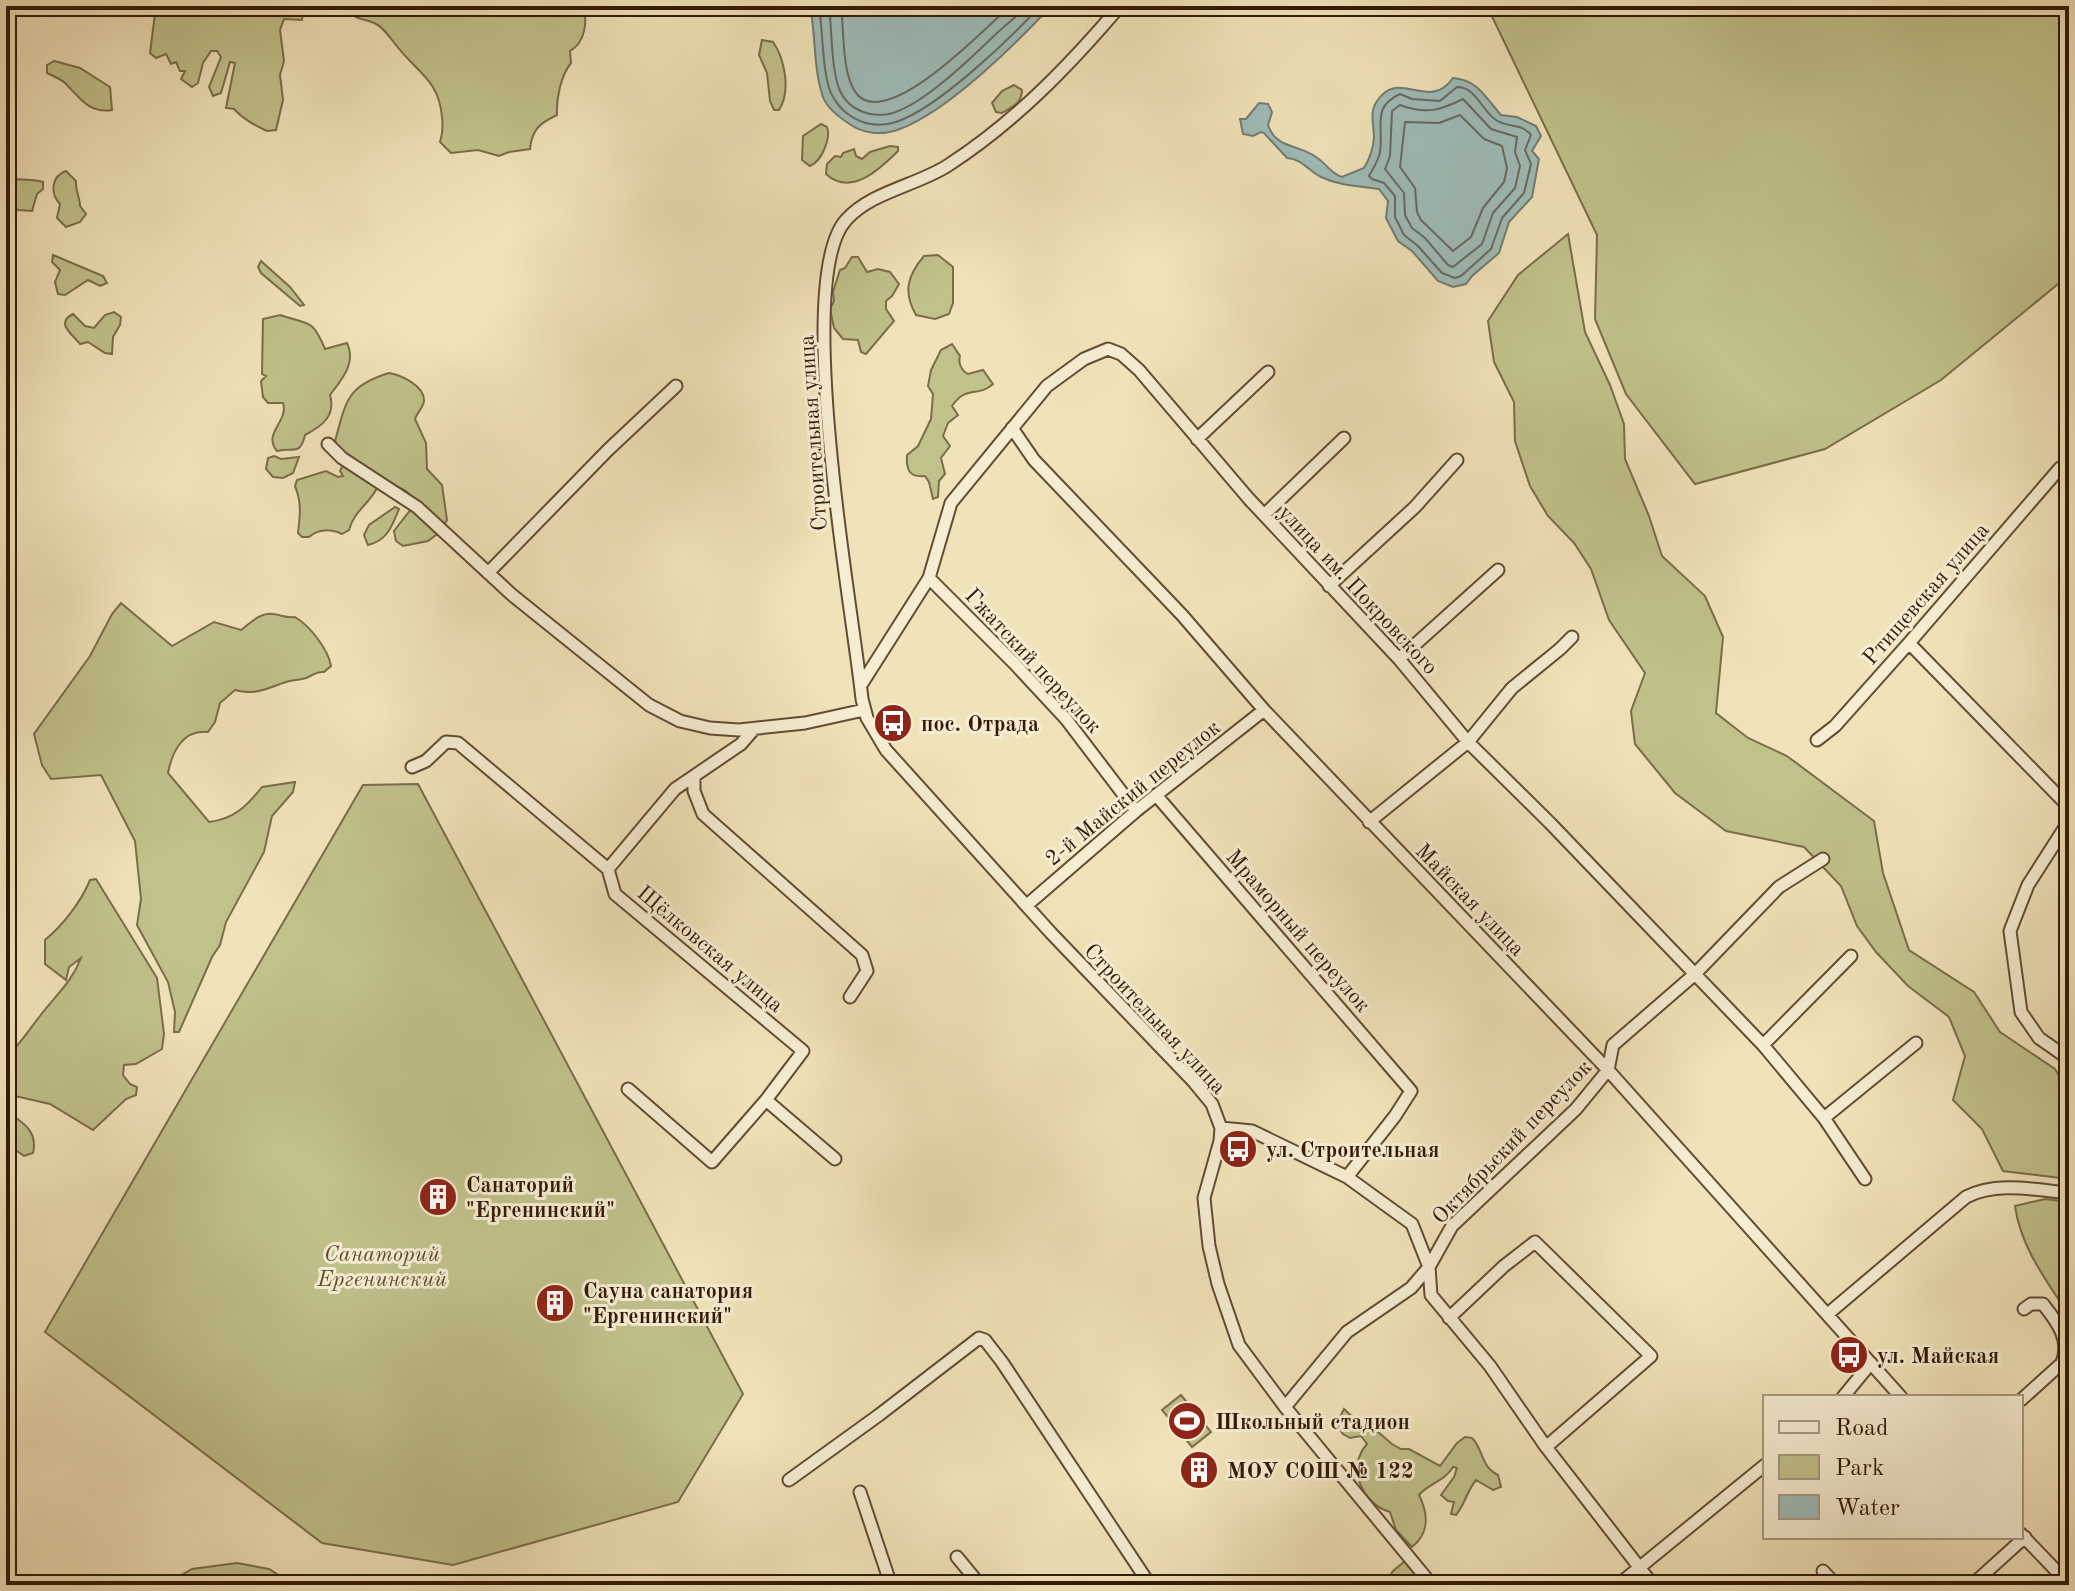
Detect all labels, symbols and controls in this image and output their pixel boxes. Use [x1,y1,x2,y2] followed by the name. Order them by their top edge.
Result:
[796,334,832,532] street label: Строительная улица
[1274,502,1441,679] street label: улица им. Покровского
[1859,519,1994,669] street label: Ртищевская улица
[960,585,1105,738] street label: Гжатский переулок
[872,702,914,744] bus stop icon: пос. Отрада
[921,714,1039,736] place label: пос. Отрада
[1042,717,1225,871] street label: 2-й Майский переулок
[1411,840,1528,961] street label: Майская улица
[1221,846,1374,1017] street label: Мраморный переулок
[632,882,787,1017] street label: Щёлковская улица
[1079,940,1230,1099] street label: Строительная улица
[1429,1056,1596,1229] street label: Октябрьский переулок
[1217,1128,1259,1170] bus stop icon: ул. Строительная
[1266,1140,1440,1162] place label: ул. Строительная
[466,1175,615,1222] place label: Санаторий "Ергенинский"
[417,1176,459,1218] building icon: Санаторий "Ергенинский"
[316,1244,447,1291] park label: Санаторий Ергенинский
[583,1281,753,1328] place label: Сауна санатория "Ергенинский"
[534,1282,576,1324] building icon: Сауна санатория "Ергенинский"
[1828,1334,1870,1376] bus stop icon: ул. Майская
[1877,1346,1999,1368] place label: ул. Майская
[1763,1395,2023,1539] legend
[1166,1400,1208,1442] sports icon: Школьный стадион
[1215,1412,1410,1434] place label: Школьный стадион
[1835,1417,1888,1441] text: Road
[1178,1449,1220,1491] building icon: МОУ СОШ № 122
[1835,1457,1884,1481] text: Park
[1227,1461,1414,1483] place label: МОУ СОШ № 122
[1835,1497,1900,1521] text: Water

